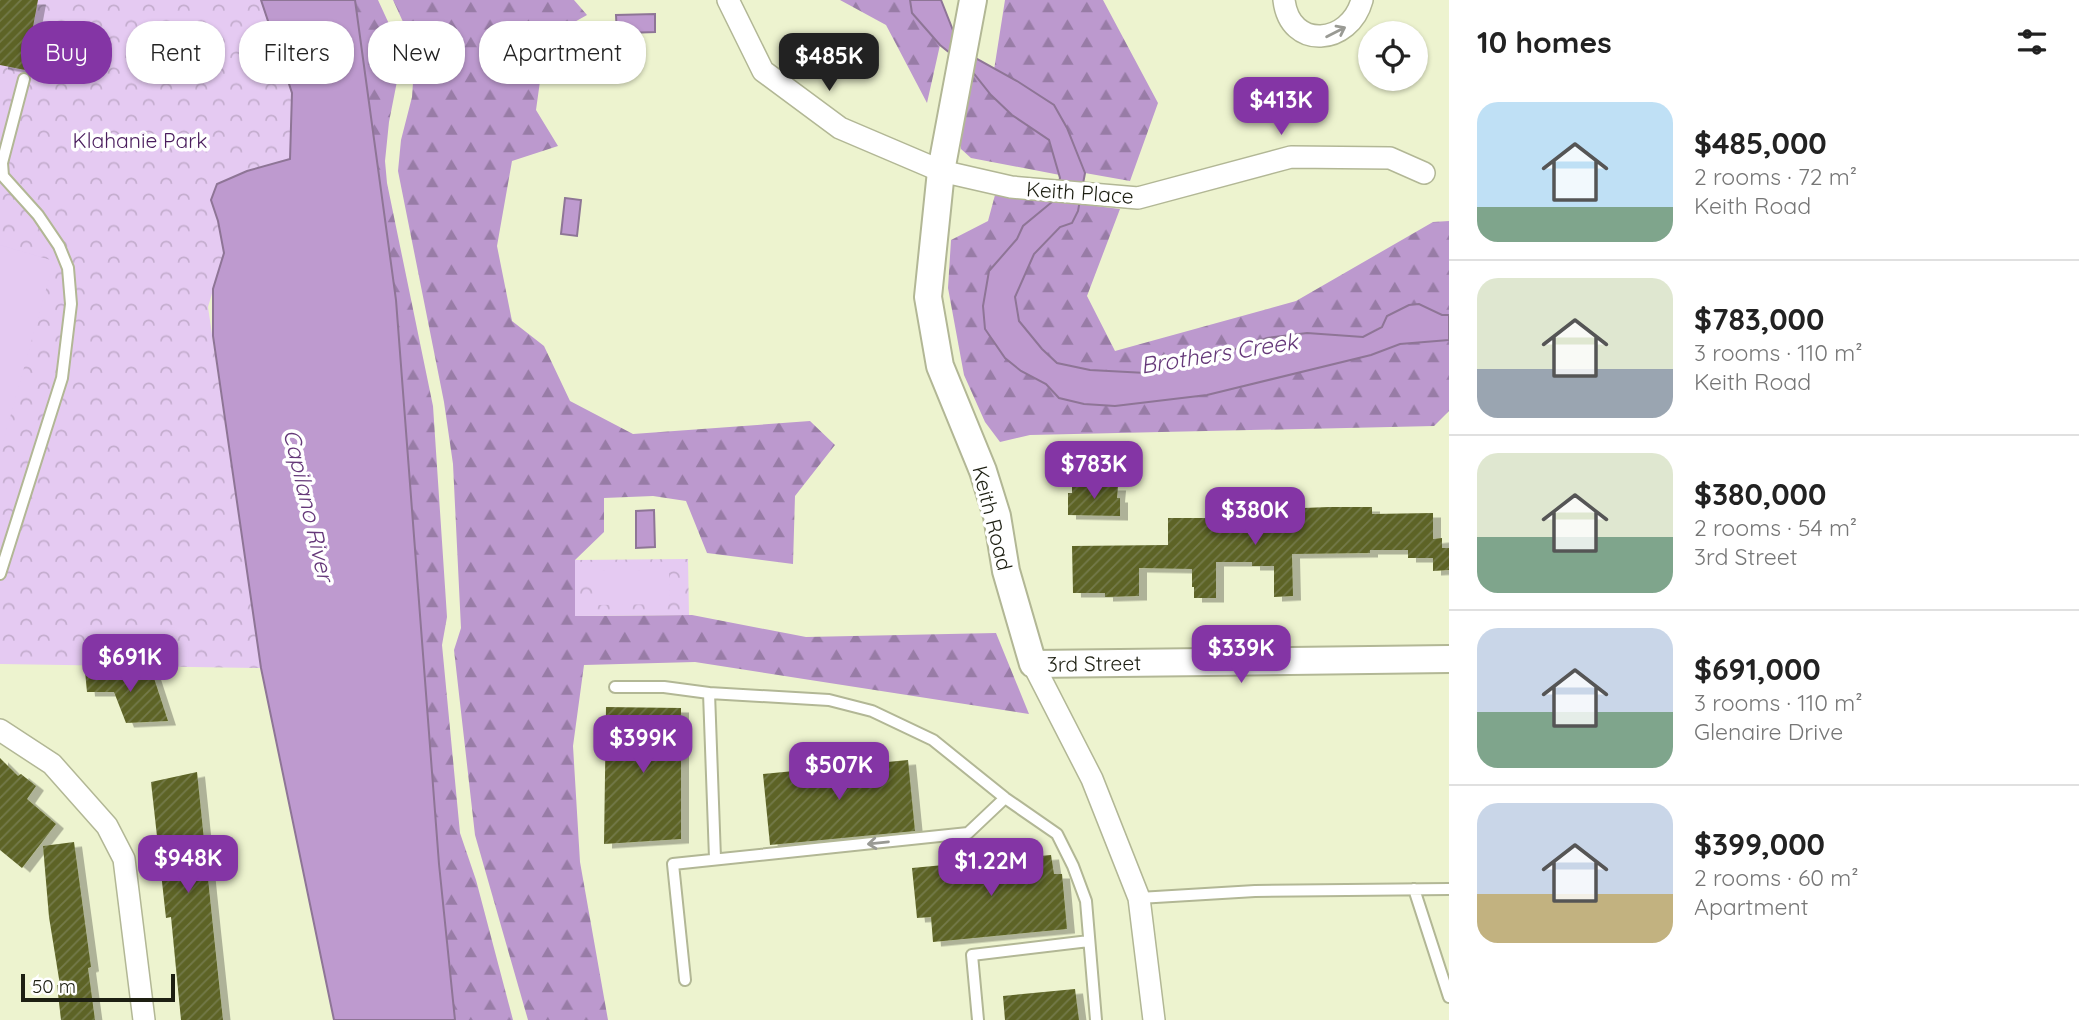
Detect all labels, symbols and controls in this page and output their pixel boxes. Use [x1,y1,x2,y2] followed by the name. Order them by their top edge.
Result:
[21,21,112,84] chip: Buy
[126,21,225,84] chip: Rent
[239,21,354,84] chip: Filters
[368,21,465,84] chip: New
[479,21,646,84] chip: Apartment
[1358,21,1428,91] map controls
[1358,21,1428,91] button: locate
[1477,23,1612,61] text: 10 homes
[2013,23,2051,61] icon: filters
[1325,24,1345,38] one-way arrow
[780,34,878,93] pin: $485K
[795,41,863,70] text: $485K
[1232,78,1330,137] pin: $413K
[1250,85,1312,114] text: $413K
[1694,124,1827,162] text: $485,000
[72,127,208,153] park label: Klahanie Park
[1533,130,1617,214] icon: home
[1694,162,1857,191] text: 2 rooms · 72 m²
[1025,175,1135,209] street label: Keith Place
[1694,191,1811,220] text: Keith Road
[1694,300,1824,338] text: $783,000
[1533,306,1617,390] icon: home
[1138,326,1301,380] water label: Brothers Creek
[1694,338,1863,367] text: 3 rooms · 110 m²
[1694,367,1811,396] text: Keith Road
[277,426,341,587] water label: Capilano River
[1045,442,1143,501] pin: $783K
[1061,449,1127,478] text: $783K
[967,463,1019,573] street label: Keith Road
[1694,475,1826,513] text: $380,000
[1533,481,1617,565] icon: home
[1206,488,1304,547] pin: $380K
[1221,495,1289,524] text: $380K
[1694,513,1857,542] text: 2 rooms · 54 m²
[1694,542,1797,571] text: 3rd Street
[1192,626,1290,685] pin: $339K
[1208,633,1274,662] text: $339K
[81,634,179,694] pin: $691K
[98,642,162,671] text: $691K
[1047,649,1141,677] street label: 3rd Street
[1694,650,1821,688] text: $691,000
[1533,656,1617,740] icon: home
[1694,688,1863,717] text: 3 rooms · 110 m²
[594,716,692,775] pin: $399K
[1694,717,1843,746] text: Glenaire Drive
[609,723,677,752] text: $399K
[790,742,888,802] pin: $507K
[805,750,873,779] text: $507K
[1694,825,1825,863] text: $399,000
[1533,831,1617,915] icon: home
[139,836,237,895] pin: $948K
[867,837,889,850] one-way arrow
[934,838,1048,898] pin: $1.22M
[154,843,222,872] text: $948K
[954,846,1028,875] text: $1.22M
[1694,863,1859,892] text: 2 rooms · 60 m²
[1694,892,1808,921] text: Apartment
[21,971,175,1003] scale bar
[32,974,76,998] text: 50 m

